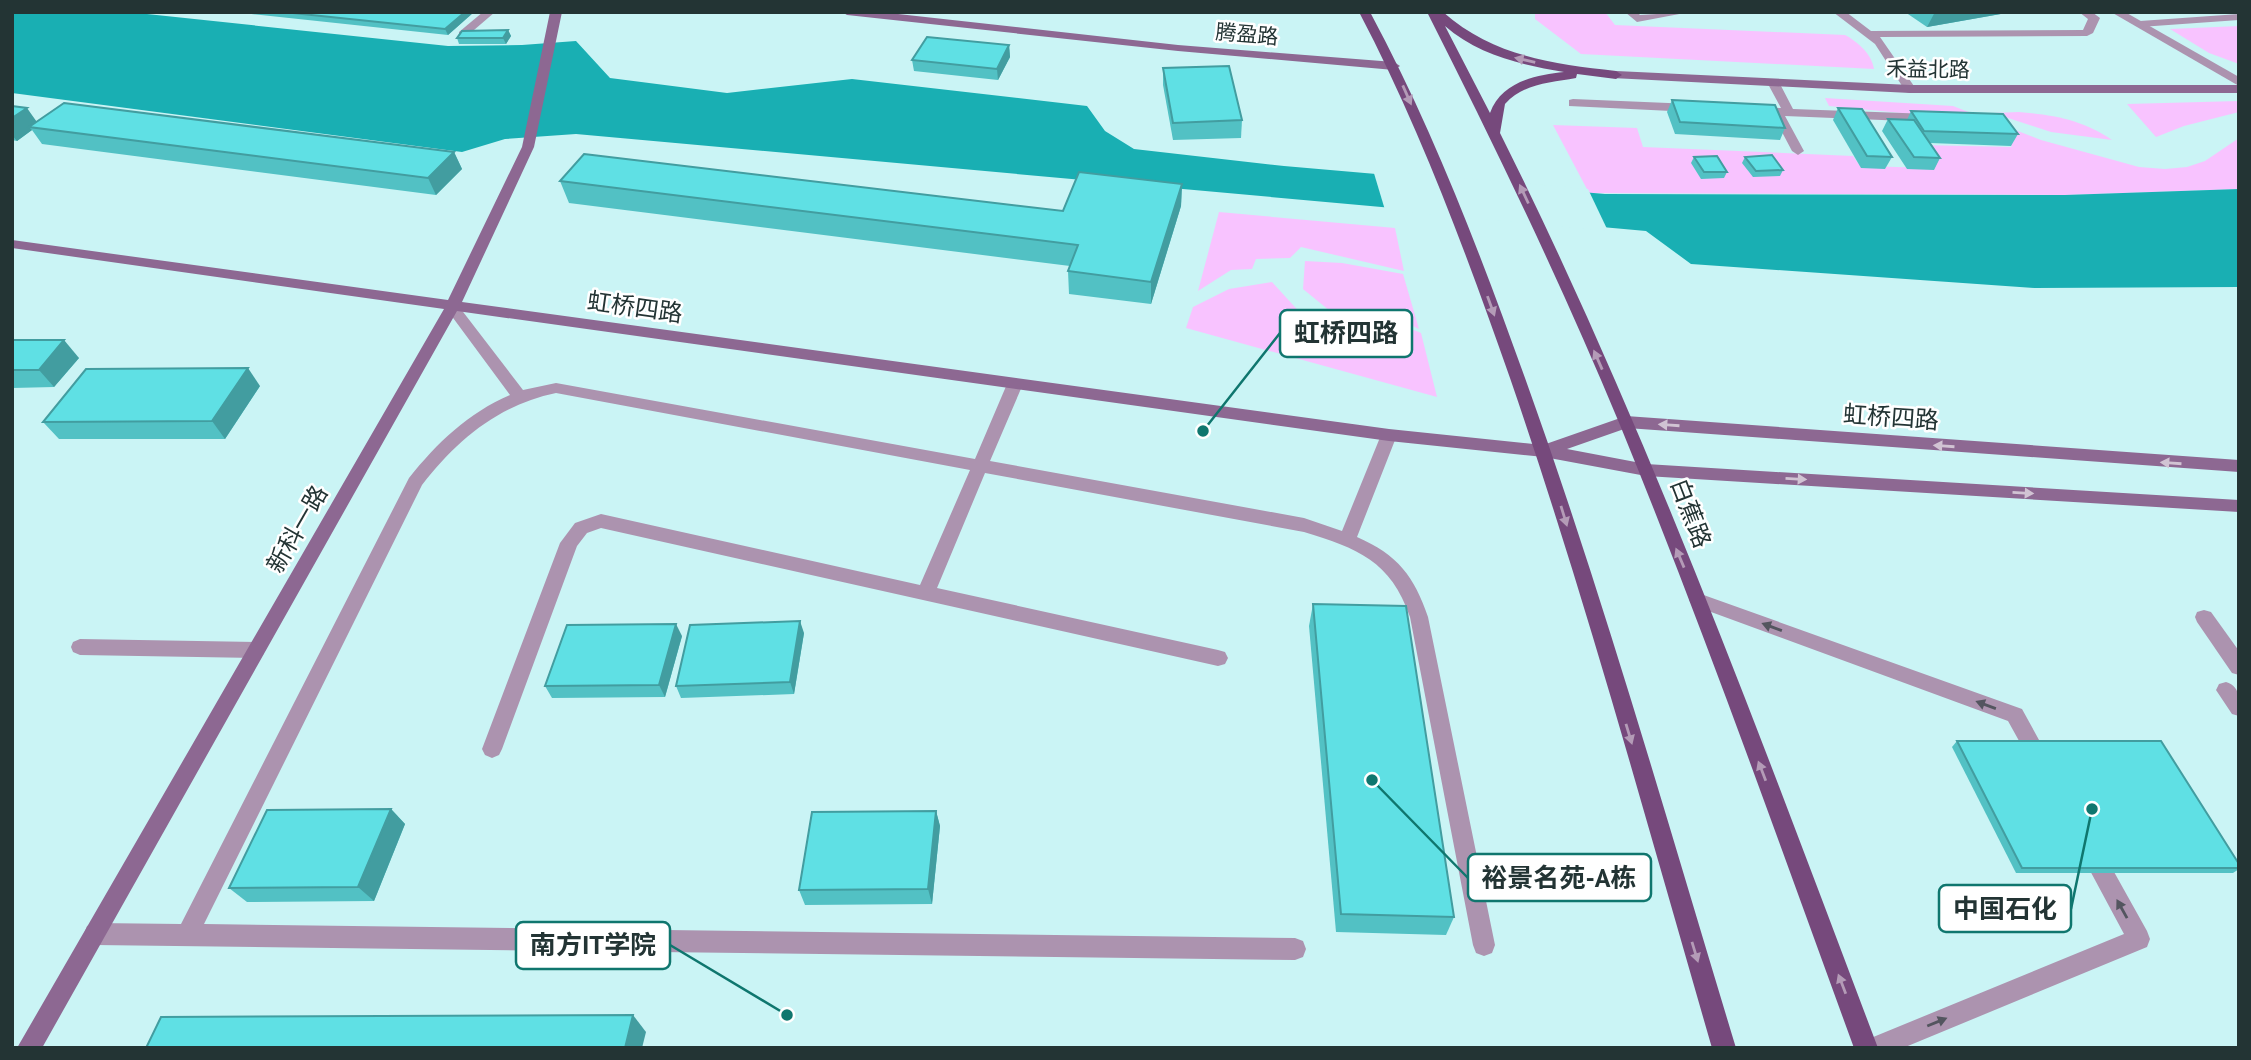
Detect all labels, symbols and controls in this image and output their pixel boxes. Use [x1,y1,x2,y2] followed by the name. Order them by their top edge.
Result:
[1214,18,1280,50] street label: 腾盈路
[1514,54,1536,65] one-way arrow
[1886,55,1970,83] street label: 禾益北路
[1402,84,1413,105] one-way arrow
[1519,184,1530,204] one-way arrow
[585,285,685,329] street label: 虹桥四路
[1486,295,1497,316] one-way arrow
[1280,310,1412,357] callout: 虹桥四路
[1294,316,1398,349] text: 虹桥四路
[1592,350,1604,370] one-way arrow
[1842,398,1940,436] street label: 虹桥四路
[1658,420,1680,431] one-way arrow
[1933,440,1955,451] one-way arrow
[2159,457,2181,468] one-way arrow
[1664,474,1718,552] street label: 白蕉路
[1786,474,1808,485] one-way arrow
[260,480,334,578] street label: 新科一路
[2013,488,2035,499] one-way arrow
[1559,506,1569,527] one-way arrow
[1675,548,1686,569] one-way arrow
[1762,621,1783,632] one-way arrow
[1976,699,1997,710] one-way arrow
[1625,724,1635,745] one-way arrow
[1756,760,1767,781] one-way arrow
[1468,854,1651,901] callout: 裕景名苑-A栋
[1481,861,1637,894] text: 裕景名苑-A栋
[1939,885,2071,932] callout: 中国石化
[1953,892,2057,925] text: 中国石化
[2116,899,2128,918] one-way arrow
[516,922,670,969] callout: 南方IT学院
[530,928,656,961] text: 南方IT学院
[1691,942,1701,963] one-way arrow
[1836,973,1847,994] one-way arrow
[1927,1016,1948,1027] one-way arrow

